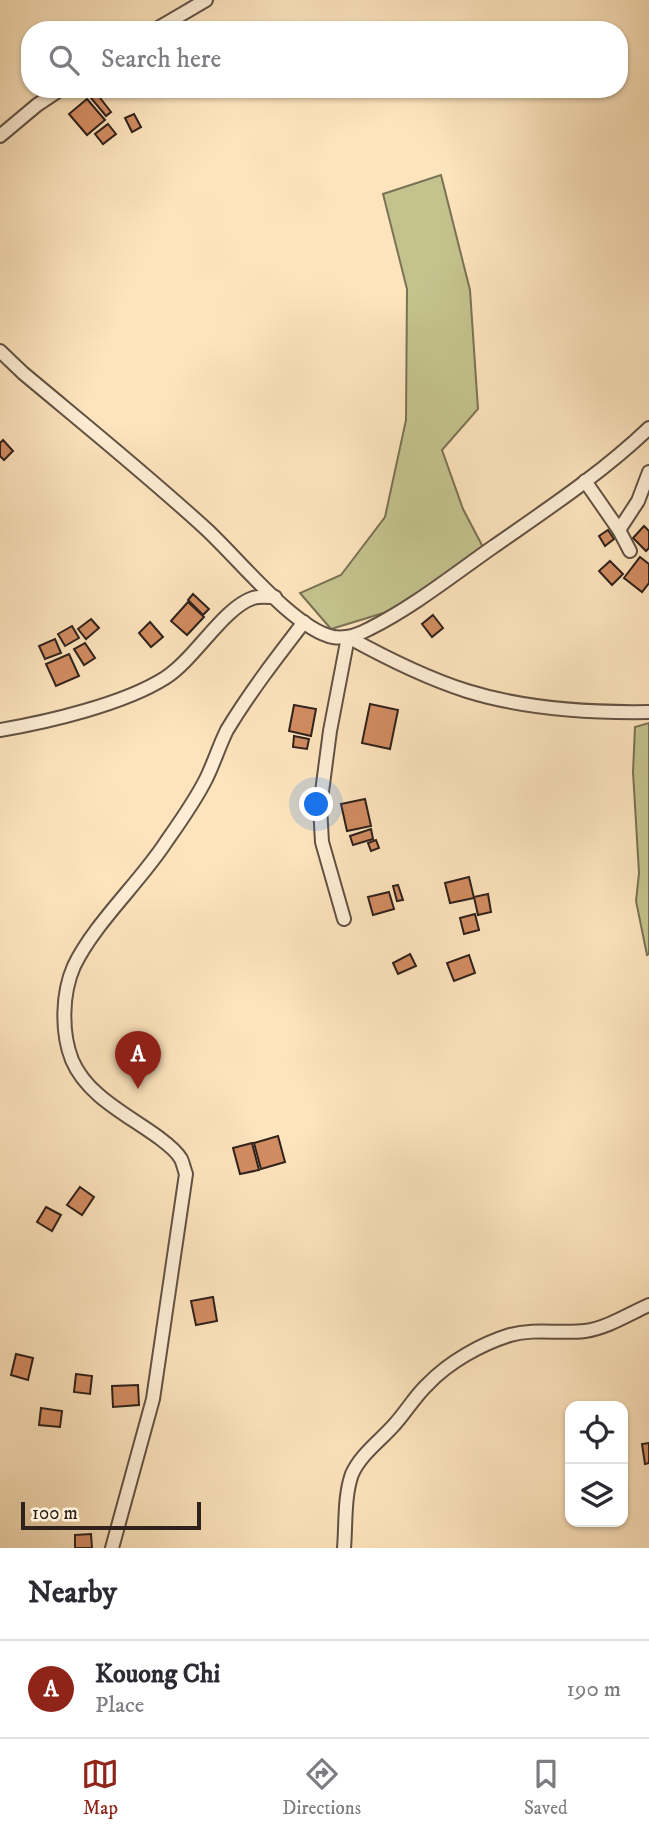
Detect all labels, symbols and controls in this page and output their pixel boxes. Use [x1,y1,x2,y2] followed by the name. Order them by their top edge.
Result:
[21,21,628,98] search box
[45,41,83,79] icon: search
[101,43,221,76] text: Search here
[299,787,333,821] your location
[115,1031,161,1089] pin: A
[565,1401,628,1527] map controls
[565,1401,628,1464] button: locate
[565,1464,628,1527] button: layers
[21,1499,201,1531] scale bar
[32,1502,78,1525] text: 100 m
[28,1575,117,1612] text: Nearby
[95,1658,220,1691] text: Kouong Chi
[44,1675,58,1704] text: A
[567,1675,621,1704] text: 190 m
[95,1691,144,1720] text: Place
[81,1755,119,1820] tab: Map
[282,1755,361,1820] tab: Directions
[524,1755,568,1820] tab: Saved

